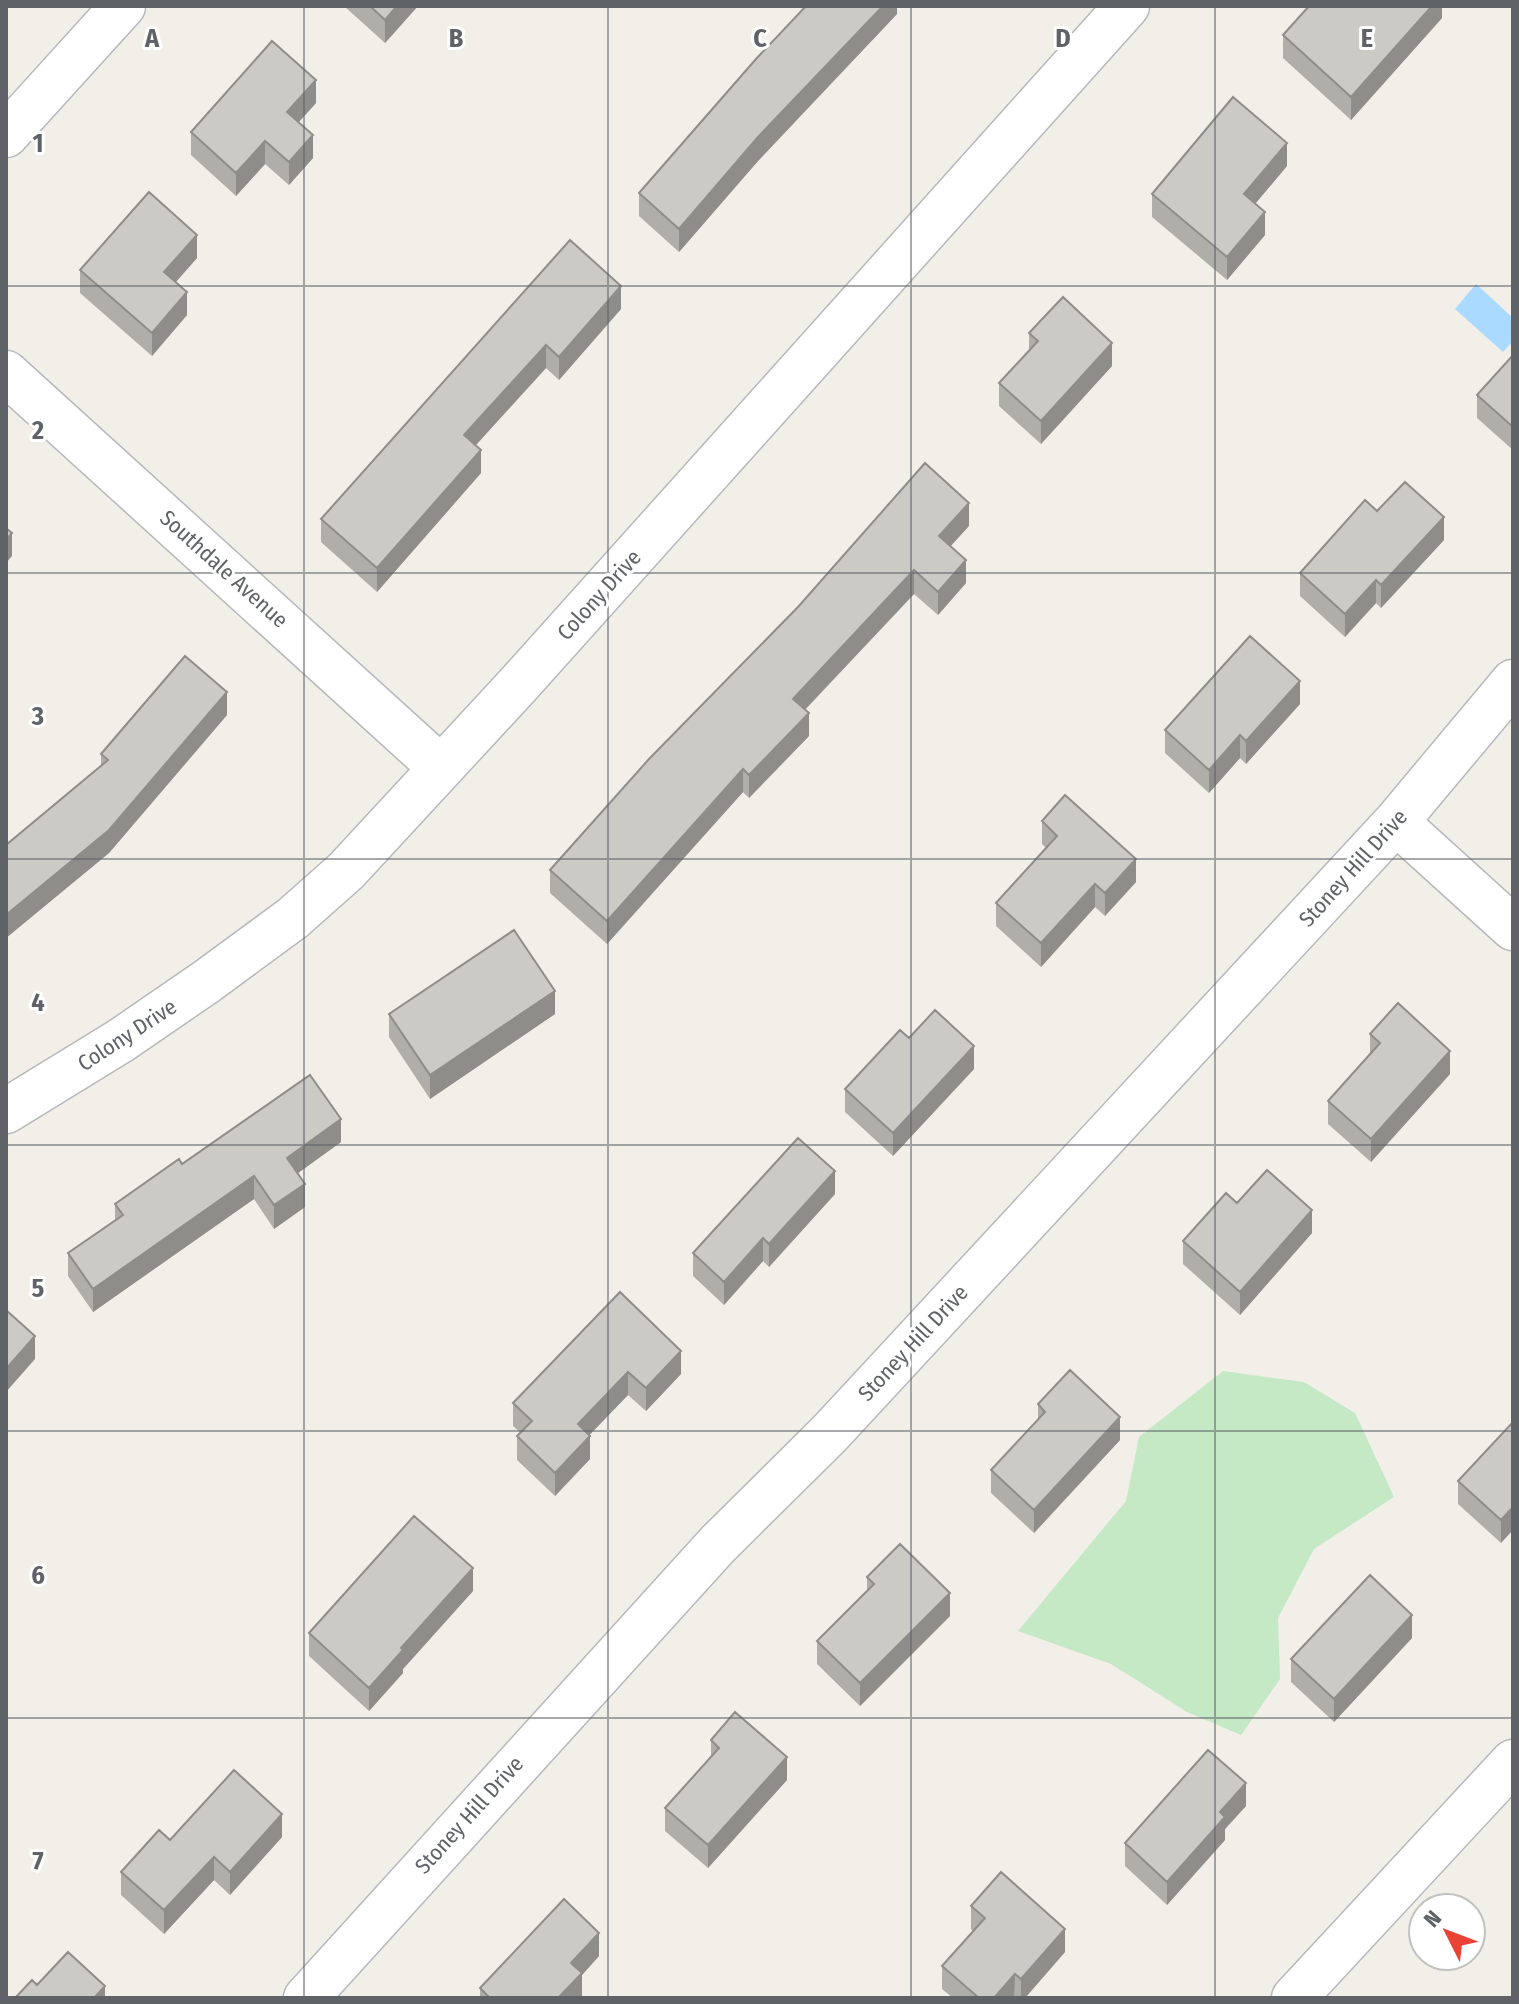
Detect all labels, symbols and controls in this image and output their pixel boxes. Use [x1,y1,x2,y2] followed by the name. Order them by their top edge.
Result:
[144,23,160,54] text: A
[449,23,464,54] text: B
[753,23,767,54] text: C
[1055,23,1071,54] text: D
[1361,23,1373,54] text: E
[33,128,44,159] text: 1
[31,415,44,446] text: 2
[154,504,294,634] street label: Southdale Avenue
[551,544,647,646] street label: Colony Drive
[31,701,44,732] text: 3
[1293,804,1413,932] street label: Stoney Hill Drive
[31,987,45,1018] text: 4
[72,993,182,1077] street label: Colony Drive
[32,1273,45,1304] text: 5
[852,1279,974,1407] street label: Stoney Hill Drive
[31,1560,45,1591] text: 6
[409,1751,529,1879] street label: Stoney Hill Drive
[32,1846,44,1877] text: 7
[1407,1892,1487,1972] north arrow
[1418,1905,1447,1933] text: N

